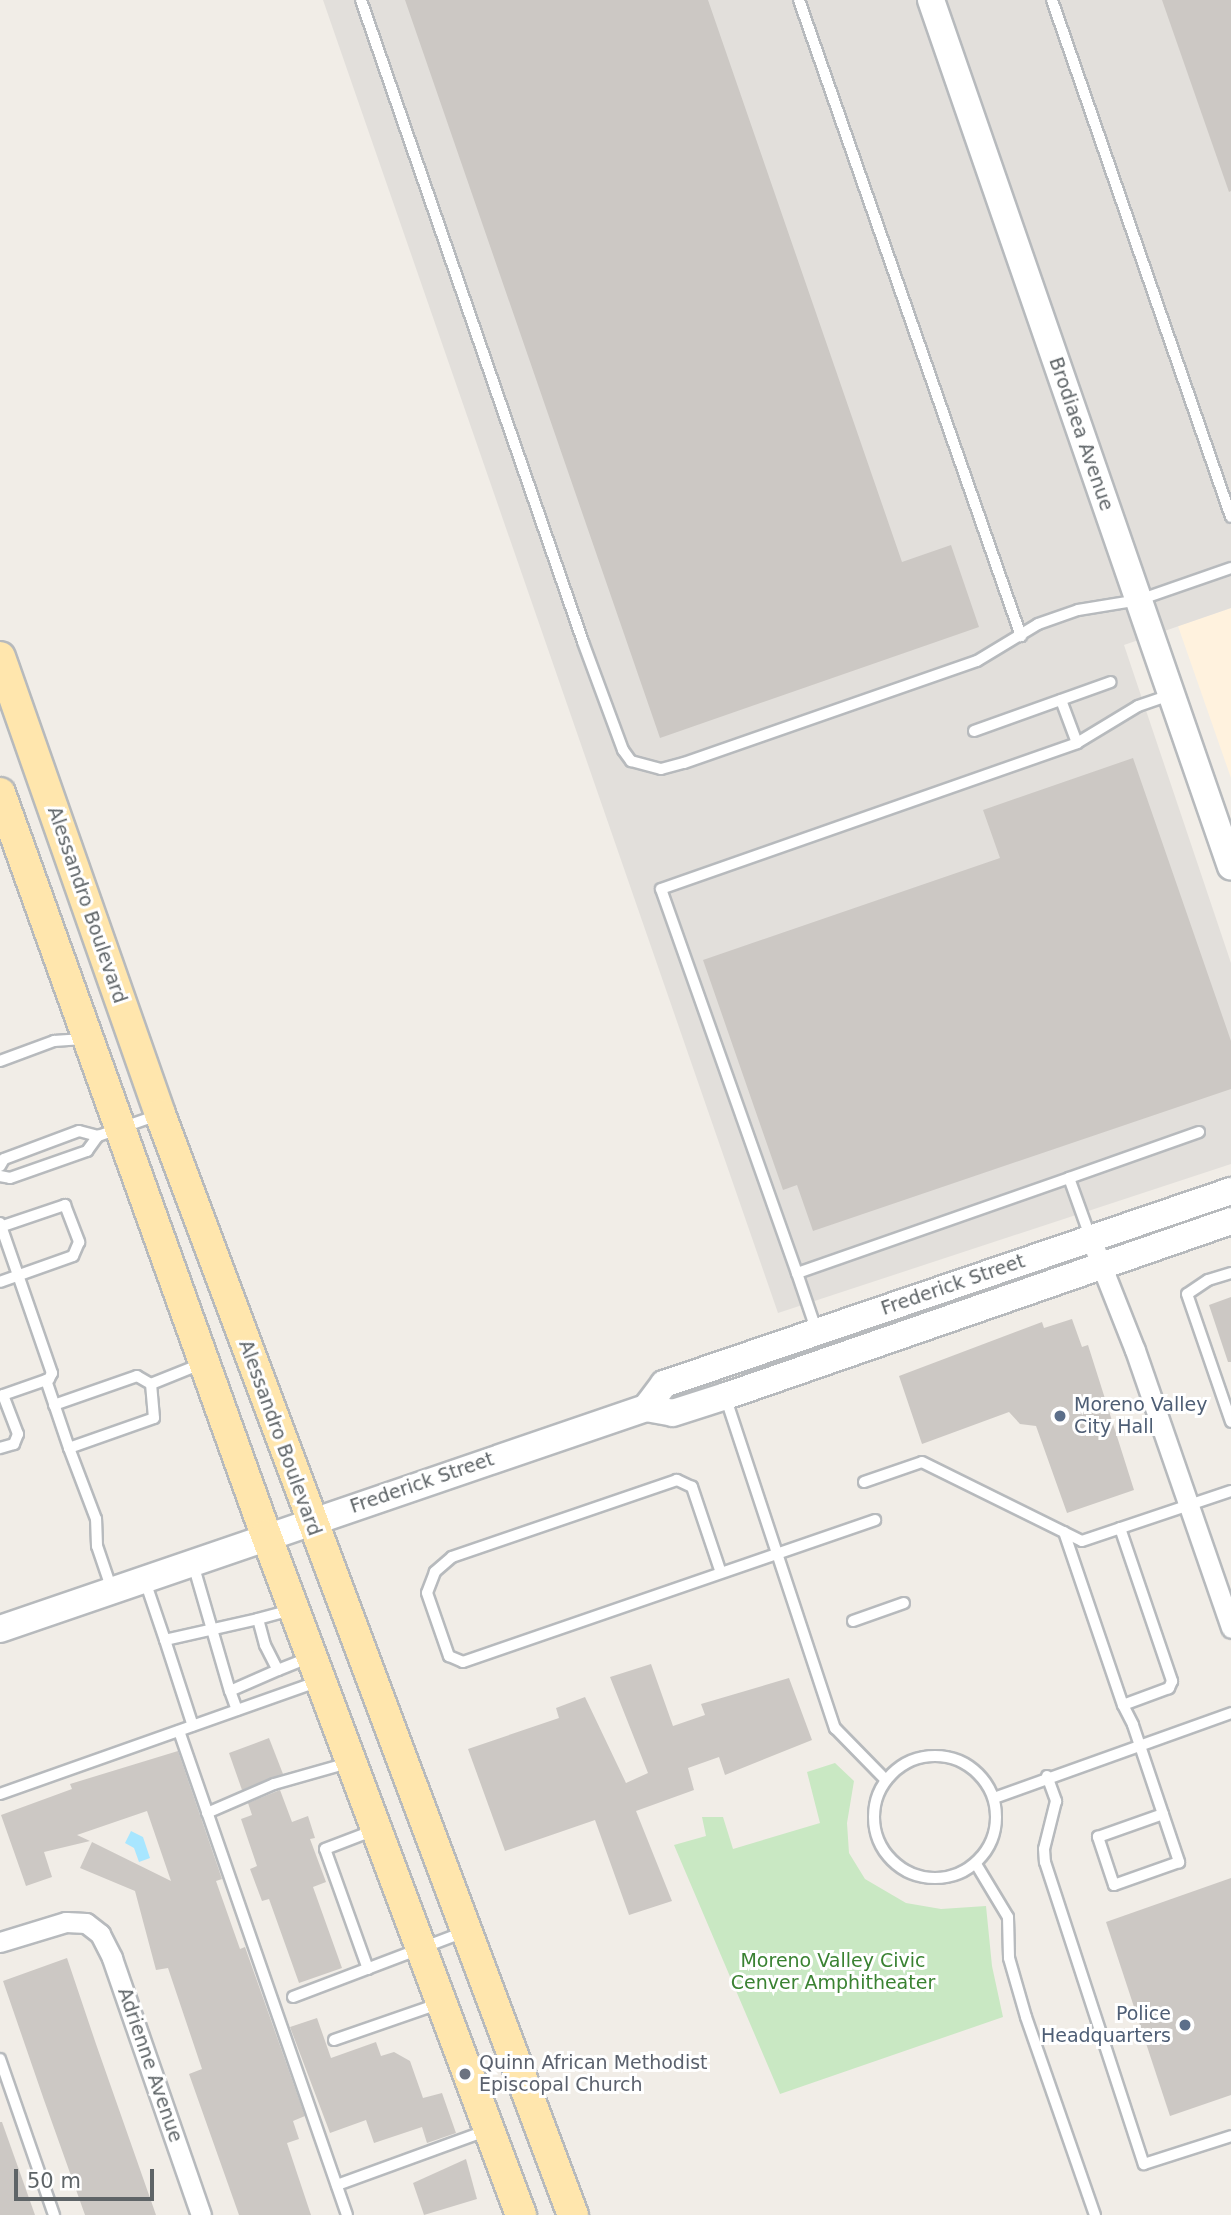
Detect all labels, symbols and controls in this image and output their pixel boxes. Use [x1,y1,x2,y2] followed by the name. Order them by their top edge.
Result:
[1044,354,1118,514] street label: Brodiaea Avenue
[43,804,131,1006] street label: Alessandro Boulevard
[878,1250,1028,1320] street label: Frederick Street
[234,1337,326,1539] street label: Alessandro Boulevard
[1074,1394,1207,1438] place label: Moreno Valley City Hall
[1052,1408,1068,1424] marker: Moreno Valley City Hall
[347,1448,497,1518] street label: Frederick Street
[731,1950,935,1994] park label: Moreno Valley Civic Cenver Amphitheater
[113,1985,187,2145] street label: Adrienne Avenue
[1041,2003,1171,2047] place label: Police Headquarters
[1177,2017,1193,2033] marker: Police Headquarters
[479,2052,708,2096] place label: Quinn African Methodist Episcopal Church
[457,2066,473,2082] marker: Quinn African Methodist Episcopal Church
[18,2156,158,2200] scale bar
[27,2169,81,2193] text: 50 m

